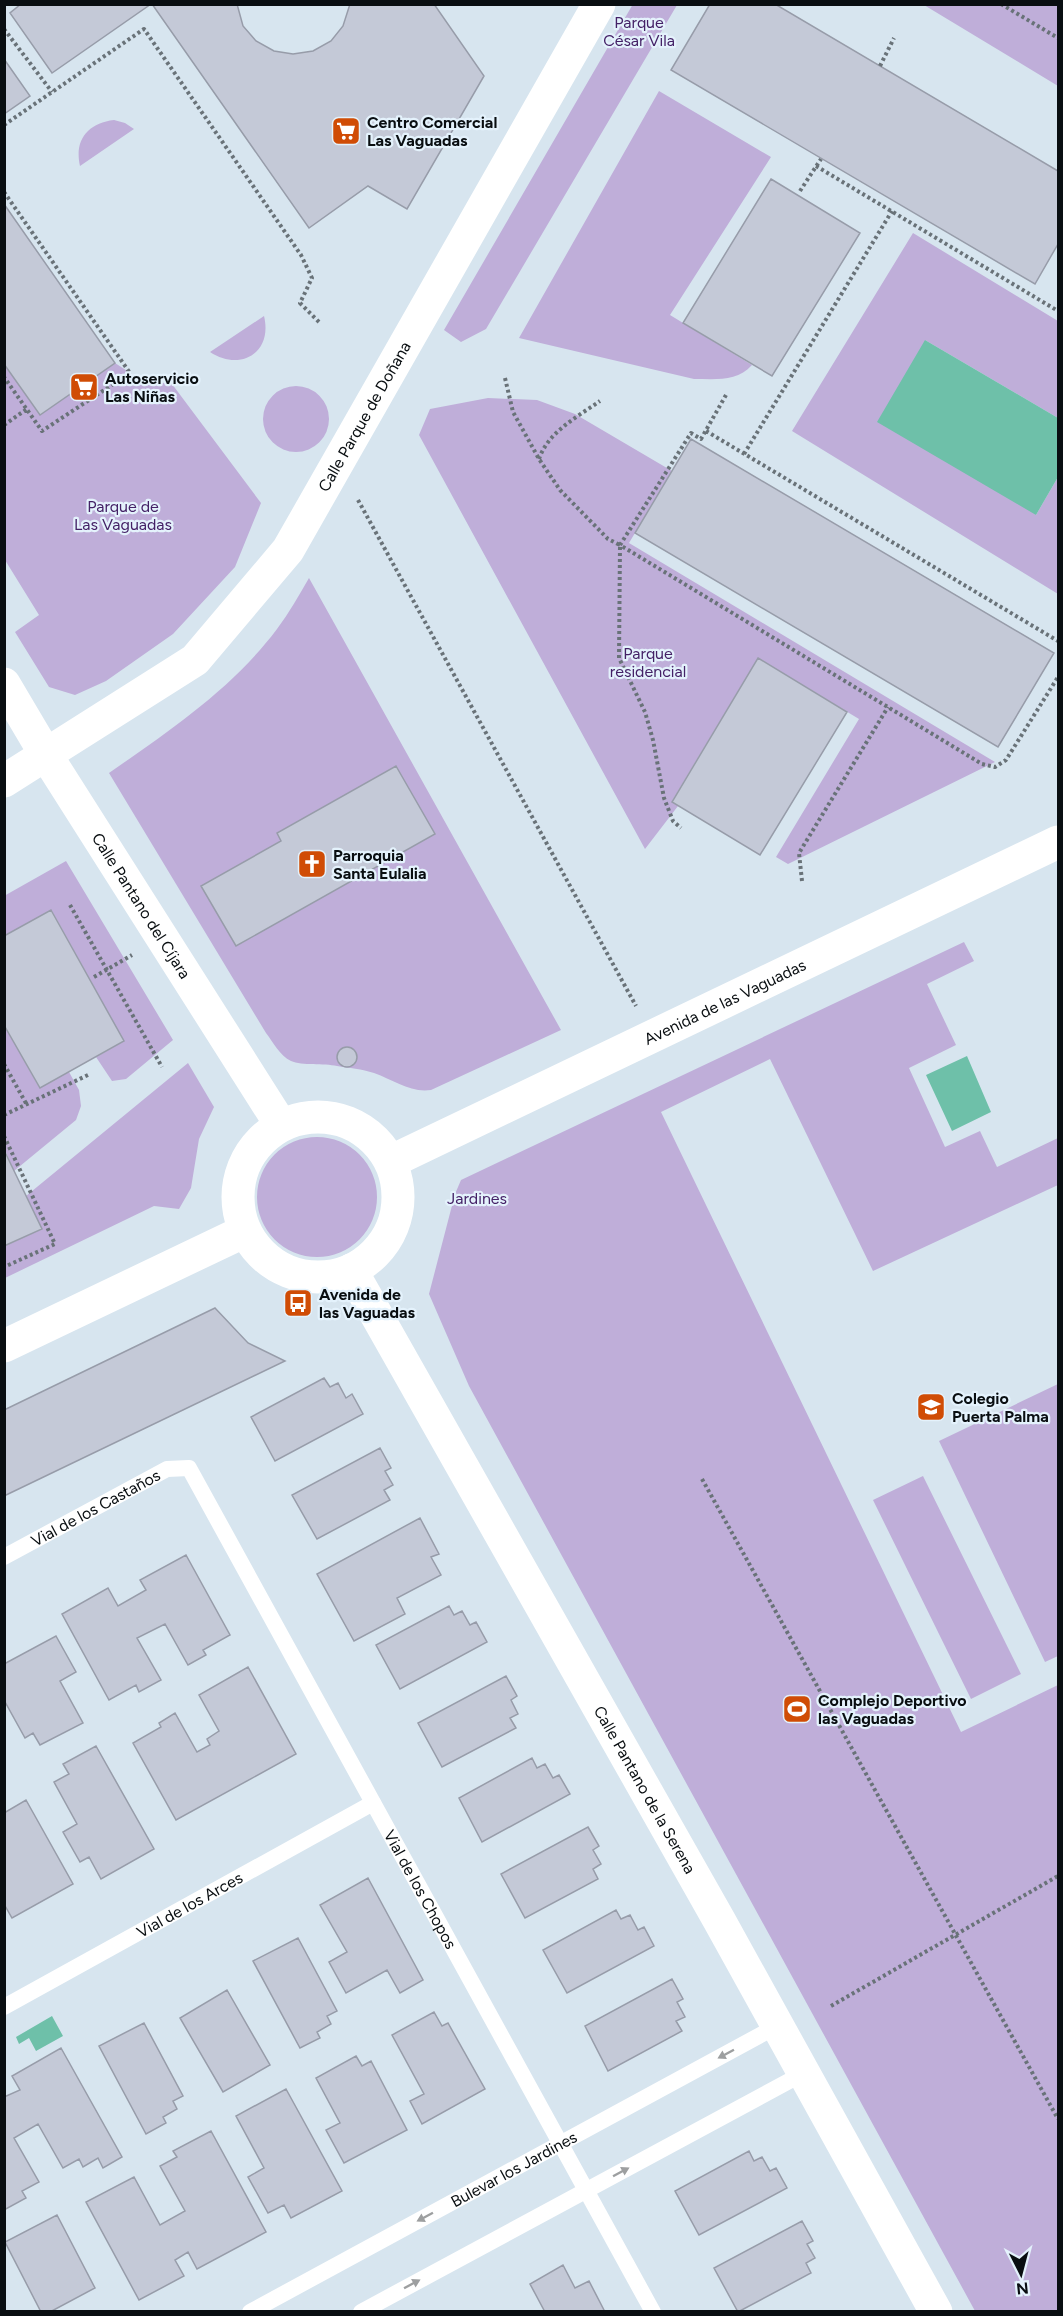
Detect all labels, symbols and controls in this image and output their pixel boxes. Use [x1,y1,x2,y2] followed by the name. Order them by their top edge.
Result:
[603,13,675,50] park label: Parque César Vila
[367,113,497,150] place label: Centro Comercial Las Vaguadas
[330,115,362,147] supermarket icon: Centro Comercial Las Vaguadas
[314,338,414,495] street label: Calle Parque de Doñana
[105,369,199,406] place label: Autoservicio Las Niñas
[68,371,100,403] supermarket icon: Autoservicio Las Niñas
[74,497,172,534] park label: Parque de Las Vaguadas
[610,644,686,681] park label: Parque residencial
[88,829,195,982] street label: Calle Pantano del Cíjara
[333,846,427,883] place label: Parroquia Santa Eulalia
[296,848,328,880] church icon: Parroquia Santa Eulalia
[641,955,809,1048] street label: Avenida de las Vaguadas
[447,1189,507,1208] park label: Jardines
[319,1285,415,1322] place label: Avenida de las Vaguadas
[282,1287,314,1319] bus stop icon: Avenida de las Vaguadas
[952,1389,1049,1426] place label: Colegio Puerta Palma
[915,1391,947,1423] school or university icon: Colegio Puerta Palma
[28,1465,163,1550] street label: Vial de los Castaños
[818,1691,967,1728] place label: Complejo Deportivo las Vaguadas
[781,1693,813,1725] sports icon: Complejo Deportivo las Vaguadas
[590,1702,700,1877] street label: Calle Pantano de la Serena
[380,1827,461,1952] street label: Vial de los Chopos
[133,1868,246,1941] street label: Vial de los Arces
[717,2049,734,2059] one-way arrow
[447,2127,580,2211] street label: Bulevar los Jardines
[613,2167,630,2177] one-way arrow
[417,2212,434,2222] one-way arrow
[991,2244,1051,2304] north arrow
[1015,2278,1030,2299] text: N
[404,2279,421,2289] one-way arrow

